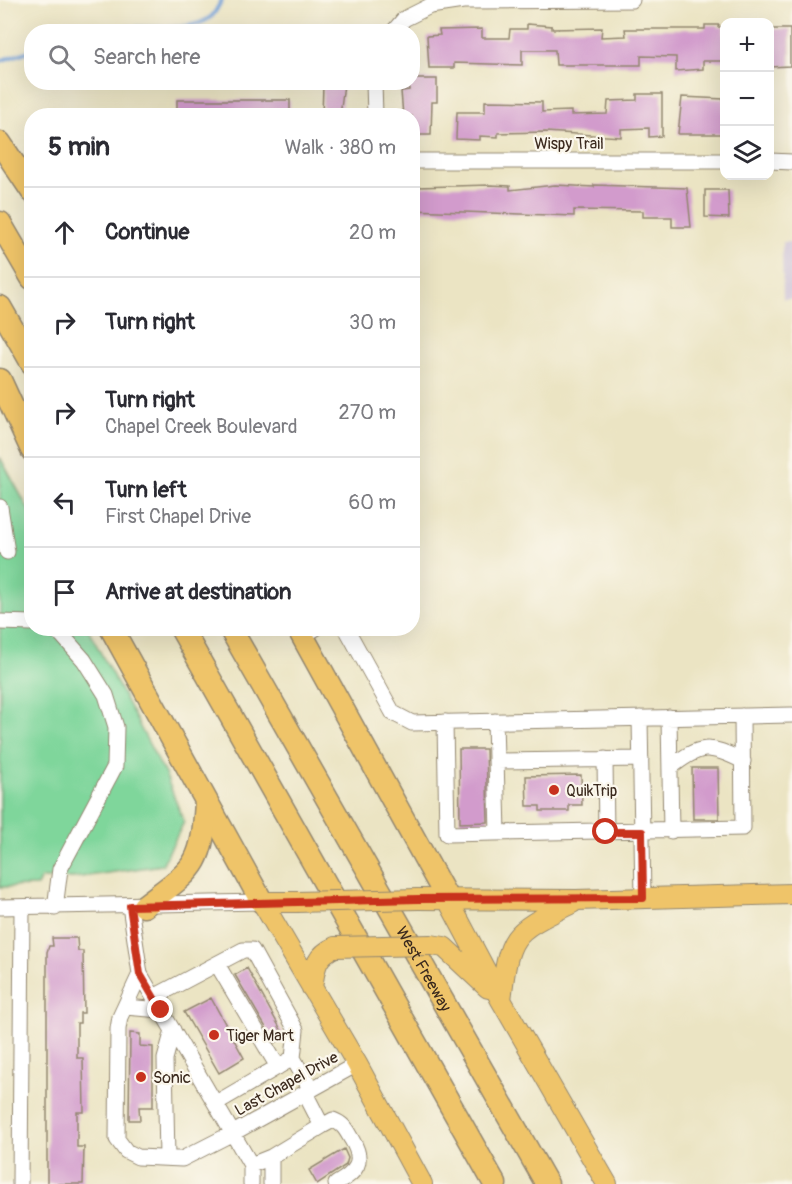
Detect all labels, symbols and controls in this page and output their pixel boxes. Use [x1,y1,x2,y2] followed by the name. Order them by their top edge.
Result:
[720,18,774,180] map controls
[720,18,774,72] button: +
[24,24,420,90] search box
[45,41,78,74] icon: search
[93,43,200,71] text: Search here
[720,72,774,126] button: −
[720,126,774,180] button: layers
[48,131,110,163] text: 5 min
[534,134,604,154] street label: Wispy Trail
[284,135,396,160] text: Walk · 380 m
[48,216,81,249] icon: ahead
[105,218,189,246] text: Continue
[349,220,396,245] text: 20 m
[48,306,81,339] icon: right
[105,308,195,336] text: Turn right
[349,310,396,335] text: 30 m
[105,386,195,414] text: Turn right
[48,396,81,429] icon: right
[338,400,396,425] text: 270 m
[105,414,297,439] text: Chapel Creek Boulevard
[105,476,187,504] text: Turn left
[48,486,81,519] icon: left
[349,490,396,515] text: 60 m
[105,504,251,529] text: First Chapel Drive
[48,576,81,609] icon: arrive
[105,578,291,606] text: Arrive at destination
[566,781,617,801] place label: QuikTrip
[547,783,561,797] marker: QuikTrip
[592,818,618,844] route start
[391,923,455,1015] street label: West Freeway
[147,996,173,1022] route end
[226,1026,295,1046] place label: Tiger Mart
[207,1028,221,1042] marker: Tiger Mart
[231,1047,342,1121] street label: Last Chapel Drive
[153,1068,191,1088] place label: Sonic
[134,1070,148,1084] marker: Sonic

